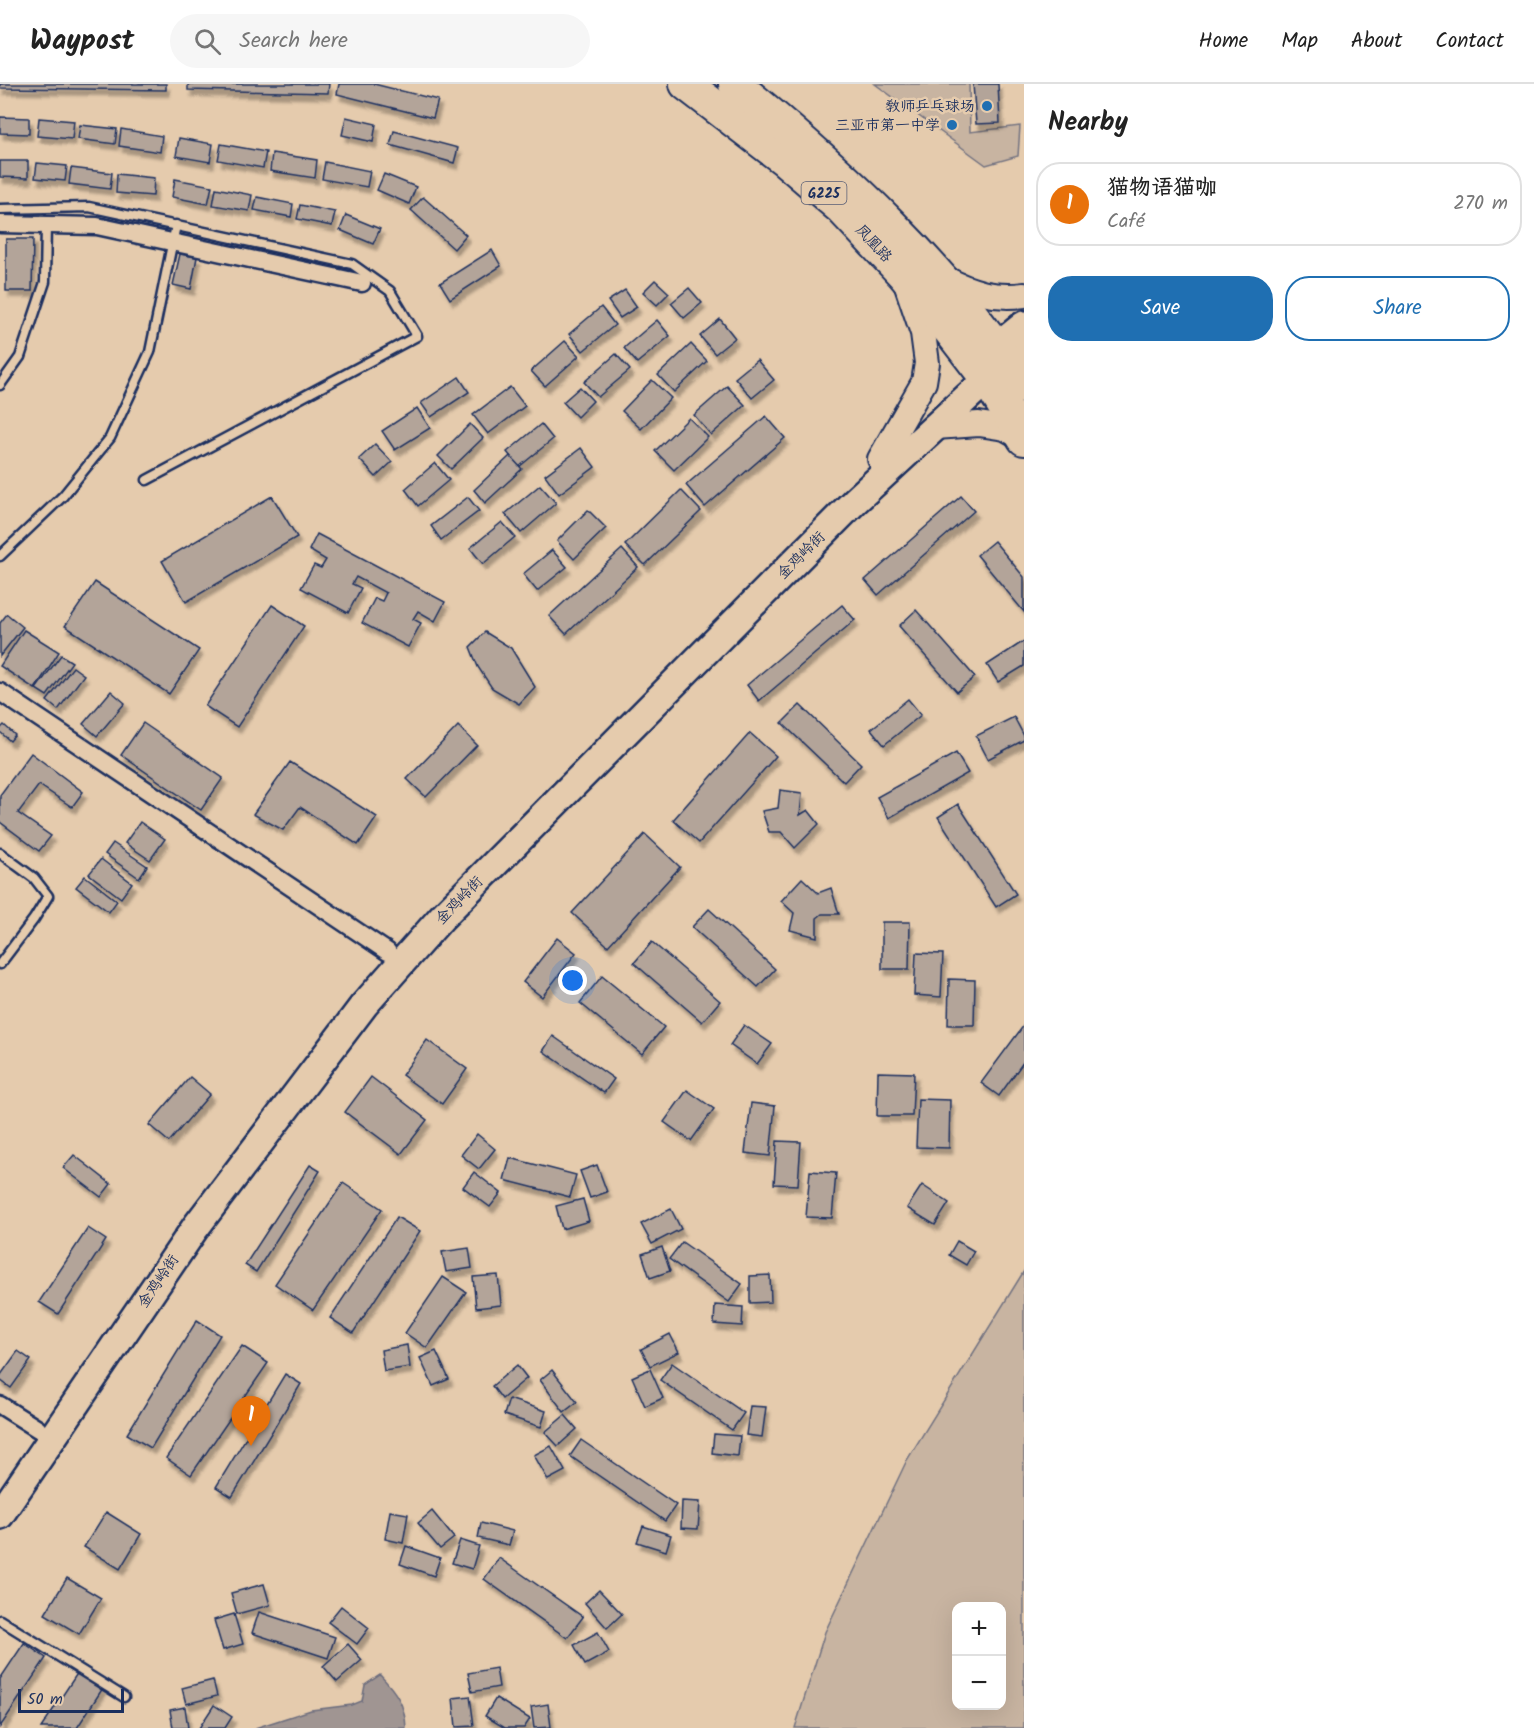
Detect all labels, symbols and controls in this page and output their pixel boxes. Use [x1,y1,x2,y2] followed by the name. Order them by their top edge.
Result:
[170,14,590,68] search box
[30,19,134,64] text: Waypost
[239,24,348,59] text: Search here
[191,25,224,58] icon: search
[1199,25,1248,58] text: Home
[1281,25,1318,58] text: Map
[1351,25,1402,58] text: About
[1435,25,1504,58] text: Contact
[885,95,975,119] place label: 教师乒乓球场
[980,99,994,113] marker: 教师乒乓球场
[1048,102,1128,144] text: Nearby
[835,114,940,138] place label: 三亚市第一中学
[945,118,959,132] marker: 三亚市第一中学
[1107,171,1217,206] text: 猫物语猫咖
[802,182,846,204] road number: G225
[1066,188,1073,220] text: 1
[1453,188,1508,220] text: 270 m
[1107,206,1145,238] text: Café
[849,219,897,268] street label: 凤凰路
[1048,276,1273,341] button: Save
[1285,276,1510,341] button: Share
[772,526,831,585] street label: 金鸡岭街
[430,871,489,931] street label: 金鸡岭街
[558,966,587,995] your location
[132,1250,186,1313] street label: 金鸡岭街
[232,1396,270,1446] pin: 1
[952,1602,1006,1710] map controls
[952,1602,1006,1656] button: +
[952,1656,1006,1710] button: −
[18,1686,124,1714] scale bar
[27,1687,63,1712] text: 50 m

